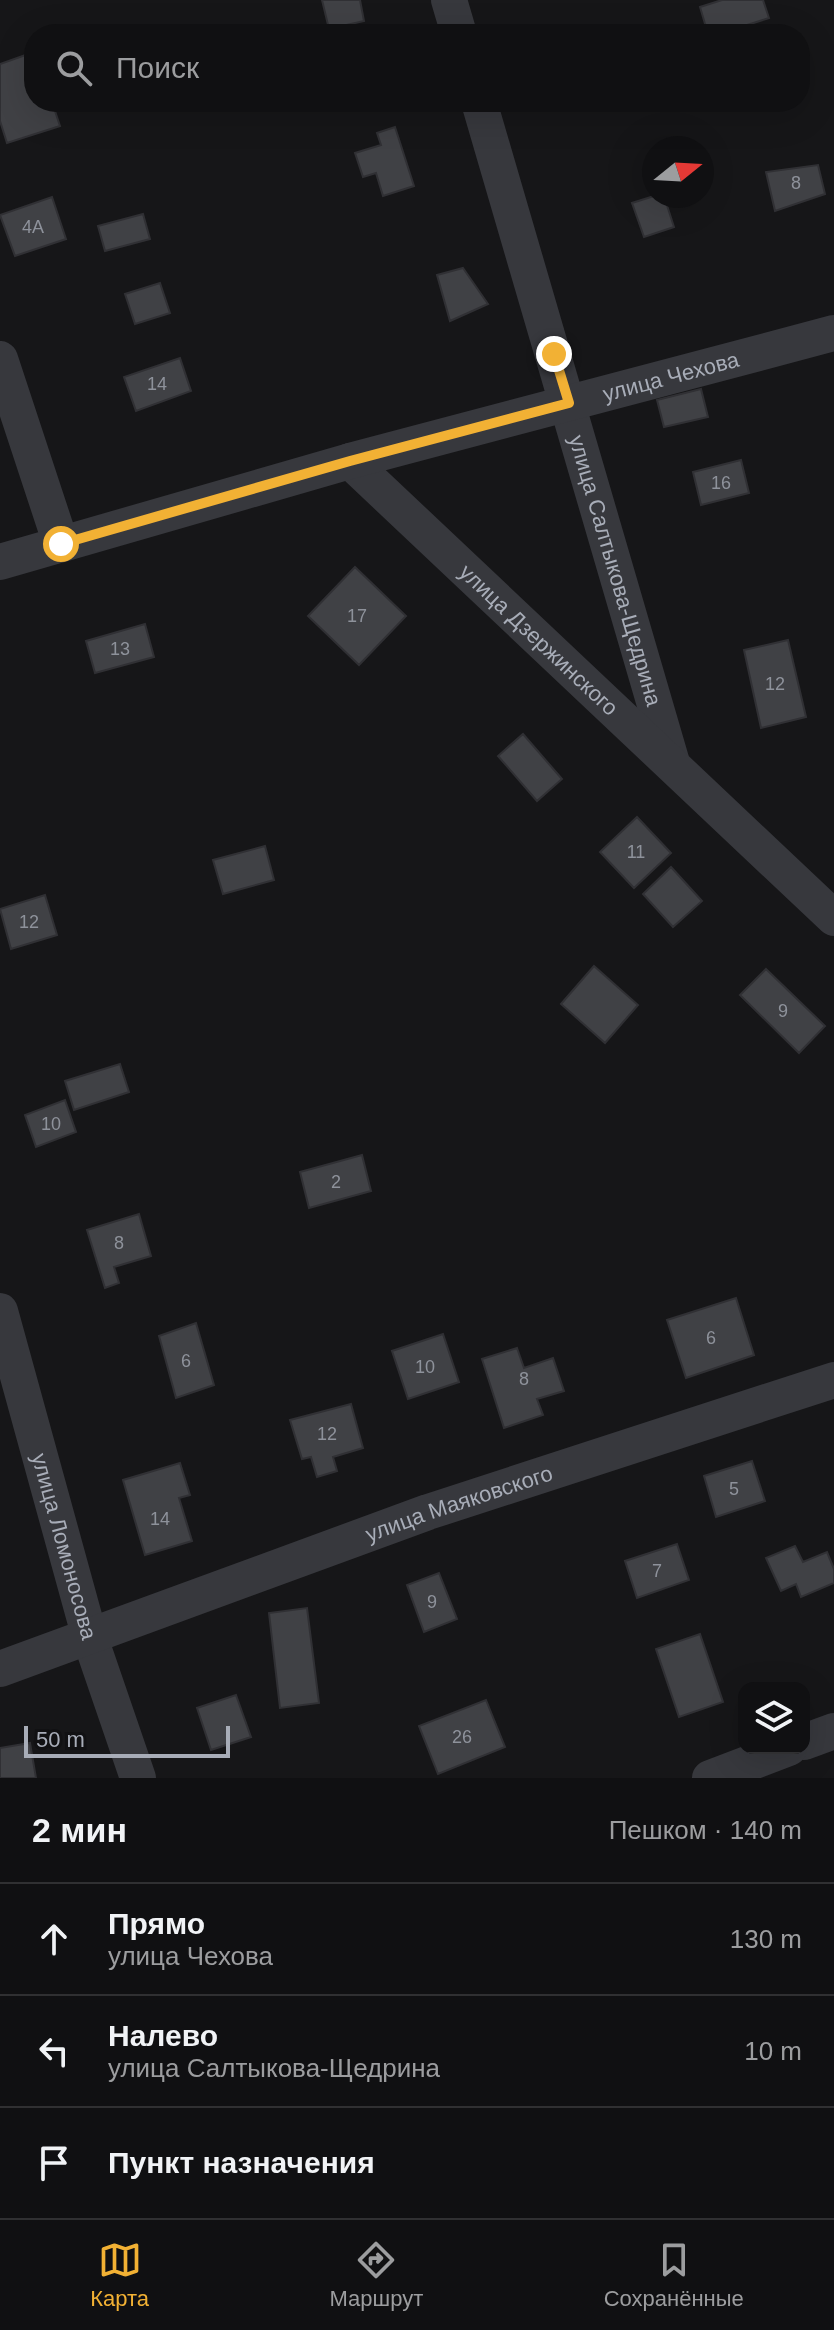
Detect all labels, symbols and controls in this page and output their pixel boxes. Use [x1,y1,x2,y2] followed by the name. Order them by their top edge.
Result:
[24,24,810,112] search box
[52,46,96,90] icon: search
[116,51,199,84] text: Поиск
[642,136,714,208] north arrow
[791,173,801,193] house number: 8
[22,217,44,237] house number: 4А
[536,336,572,372] route end
[600,346,742,406] street label: улица Чехова
[147,374,167,394] house number: 14
[564,432,667,710] street label: улица Салтыкова-Щедрина
[711,473,731,493] house number: 16
[43,526,79,562] route start
[455,559,624,720] street label: улица Дзержинского
[347,606,367,626] house number: 17
[110,639,130,659] house number: 13
[765,674,785,694] house number: 12
[627,842,645,862] house number: 11
[19,912,39,932] house number: 12
[778,1001,788,1021] house number: 9
[41,1114,61,1134] house number: 10
[331,1172,341,1192] house number: 2
[114,1233,124,1253] house number: 8
[706,1328,716,1348] house number: 6
[181,1351,191,1371] house number: 6
[415,1357,435,1377] house number: 10
[519,1369,529,1389] house number: 8
[317,1424,337,1444] house number: 12
[27,1450,103,1643] street label: улица Ломоносова
[362,1460,556,1546] street label: улица Маяковского
[729,1479,739,1499] house number: 5
[150,1509,170,1529] house number: 14
[652,1561,662,1581] house number: 7
[427,1592,437,1612] house number: 9
[738,1682,810,1754] map controls
[738,1682,810,1754] button: layers
[24,1722,230,1758] scale bar
[36,1727,85,1752] text: 50 m
[452,1727,472,1747] house number: 26
[32,1811,127,1849] text: 2 мин
[609,1815,802,1845] text: Пешком · 140 m
[108,1907,205,1940] text: Прямо
[32,1917,76,1961] icon: ahead
[730,1924,802,1954] text: 130 m
[108,1941,273,1971] text: улица Чехова
[108,2019,218,2052] text: Налево
[32,2029,76,2073] icon: left
[744,2036,802,2066] text: 10 m
[108,2053,440,2083] text: улица Салтыкова-Щедрина
[32,2141,76,2185] icon: arrive
[108,2146,375,2179] text: Пункт назначения
[90,2238,149,2312] tab: Карта
[330,2238,423,2312] tab: Маршрут
[604,2238,744,2312] tab: Сохранённые

